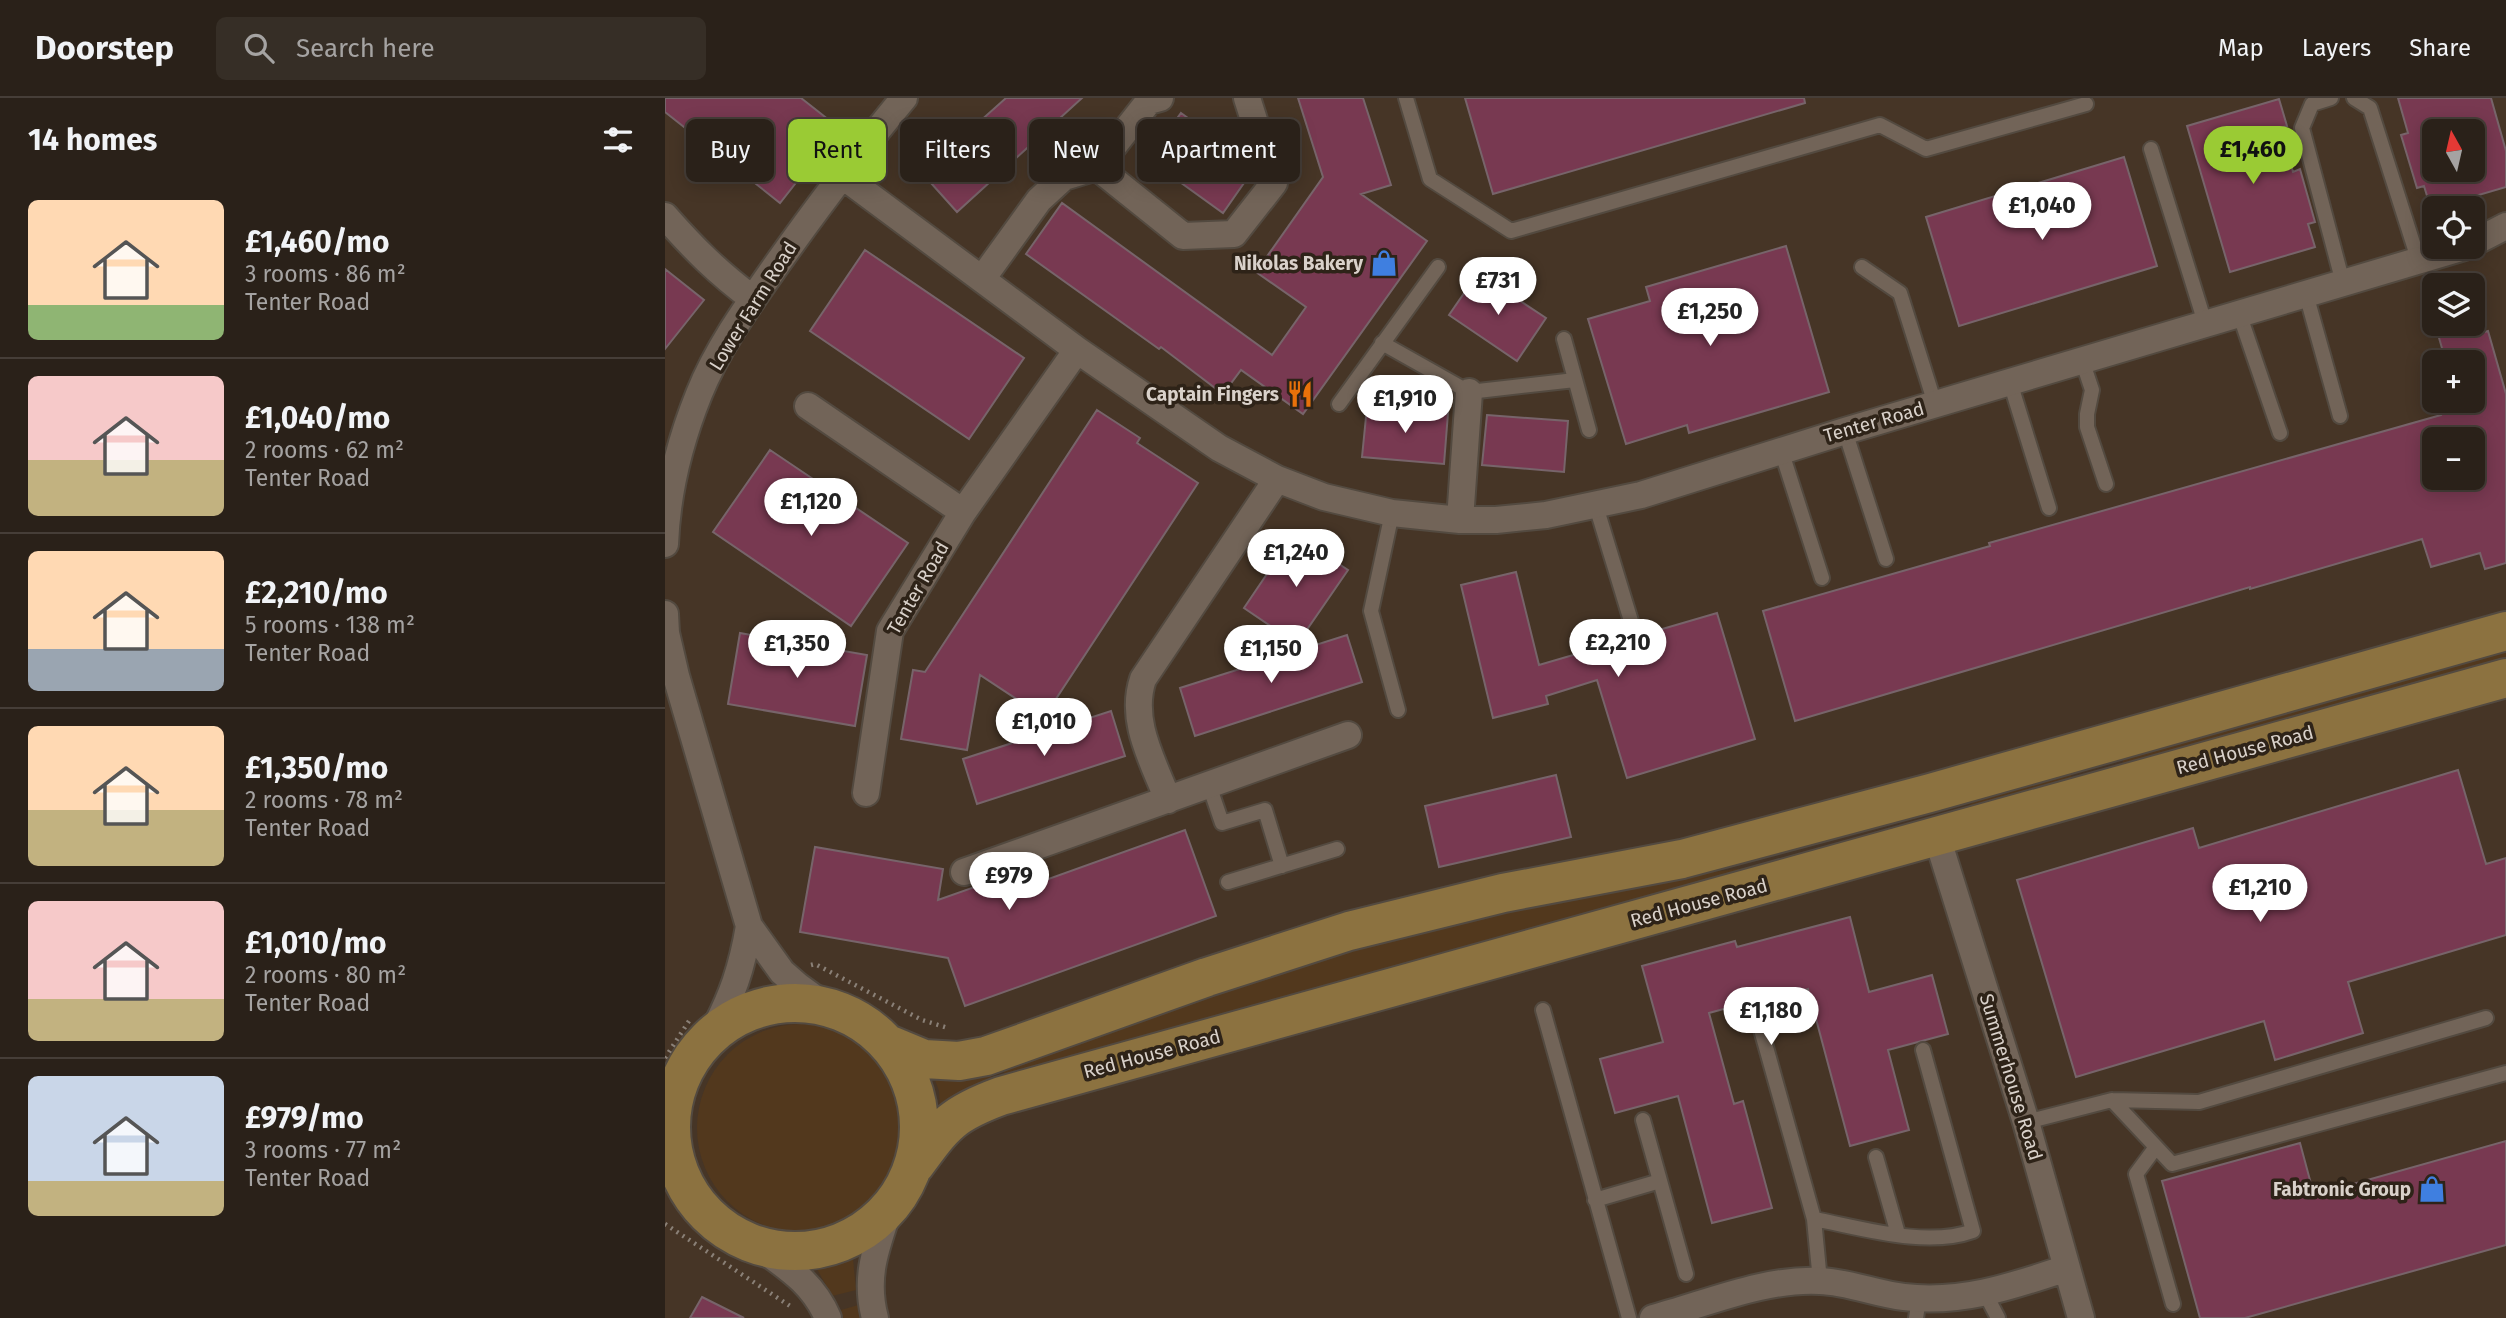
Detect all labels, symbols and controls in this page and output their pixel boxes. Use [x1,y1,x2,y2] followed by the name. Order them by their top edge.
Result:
[216,17,706,80] search box
[35,28,174,68] text: Doorstep
[240,29,278,67] icon: search
[296,33,435,64] text: Search here
[2218,34,2264,62] text: Map
[2302,34,2371,62] text: Layers
[2409,34,2471,62] text: Share
[686,119,774,182] chip: Buy
[788,119,886,182] chip: Rent
[900,119,1015,182] chip: Filters
[1029,119,1123,182] chip: New
[1137,119,1300,182] chip: Apartment
[2422,119,2485,182] north arrow
[2422,119,2485,490] map controls
[599,121,637,159] icon: filters
[28,122,157,158] text: 14 homes
[2196,126,2310,186] pin: £1,460
[2220,135,2286,163] text: £1,460
[1985,183,2099,242] pin: £1,040
[2008,191,2076,219] text: £1,040
[2422,196,2485,259] button: locate
[245,224,389,260] text: £1,460/mo
[84,228,168,312] icon: home
[704,237,802,375] street label: Lower Farm Road
[1369,248,1399,278] shop icon: Nikolas Bakery
[1234,252,1363,275] place label: Nikolas Bakery
[1457,258,1539,317] pin: £731
[245,260,406,288] text: 3 rooms · 86 m²
[1475,266,1521,294] text: £731
[2422,273,2485,336] button: layers
[245,288,370,316] text: Tenter Road
[1653,288,1767,348] pin: £1,250
[1677,297,1743,325] text: £1,250
[2422,350,2485,413] button: +
[1348,376,1462,435] pin: £1,910
[1285,379,1315,409] restaurant icon: Captain Fingers
[1146,383,1279,406] place label: Captain Fingers
[1373,384,1437,412] text: £1,910
[1821,397,1927,447] street label: Tenter Road
[245,400,390,436] text: £1,040/mo
[84,404,168,488] icon: home
[2422,427,2485,490] button: −
[245,436,404,464] text: 2 rooms · 62 m²
[245,464,370,492] text: Tenter Road
[754,478,868,538] pin: £1,120
[780,487,842,515] text: £1,120
[1239,530,1353,589] pin: £1,240
[882,537,954,639] street label: Tenter Road
[1263,538,1329,566] text: £1,240
[245,575,388,611] text: £2,210/mo
[84,579,168,663] icon: home
[245,611,415,639] text: 5 rooms · 138 m²
[740,620,854,680] pin: £1,350
[1561,620,1675,679] pin: £2,210
[1214,626,1328,685] pin: £1,150
[1585,628,1651,656] text: £2,210
[764,629,830,657] text: £1,350
[1240,634,1302,662] text: £1,150
[245,639,370,667] text: Tenter Road
[987,698,1101,758] pin: £1,010
[1012,707,1076,735] text: £1,010
[2174,721,2316,779] street label: Red House Road
[245,750,388,786] text: £1,350/mo
[84,754,168,838] icon: home
[245,786,403,814] text: 2 rooms · 78 m²
[245,814,370,842] text: Tenter Road
[968,852,1050,912] pin: £979
[985,861,1033,889] text: £979
[2203,864,2317,924] pin: £1,210
[2228,873,2292,901] text: £1,210
[1628,874,1770,932] street label: Red House Road
[245,925,387,961] text: £1,010/mo
[84,929,168,1013] icon: home
[245,961,406,989] text: 2 rooms · 80 m²
[1714,988,1828,1047] pin: £1,180
[245,989,370,1017] text: Tenter Road
[1975,991,2047,1163] street label: Summerhouse Road
[1740,996,1802,1024] text: £1,180
[1081,1025,1223,1083] street label: Red House Road
[245,1100,364,1136] text: £979/mo
[84,1104,168,1188] icon: home
[245,1136,401,1164] text: 3 rooms · 77 m²
[245,1164,370,1192] text: Tenter Road
[2417,1174,2447,1204] shop icon: Fabtronic Group
[2273,1178,2411,1201] place label: Fabtronic Group

